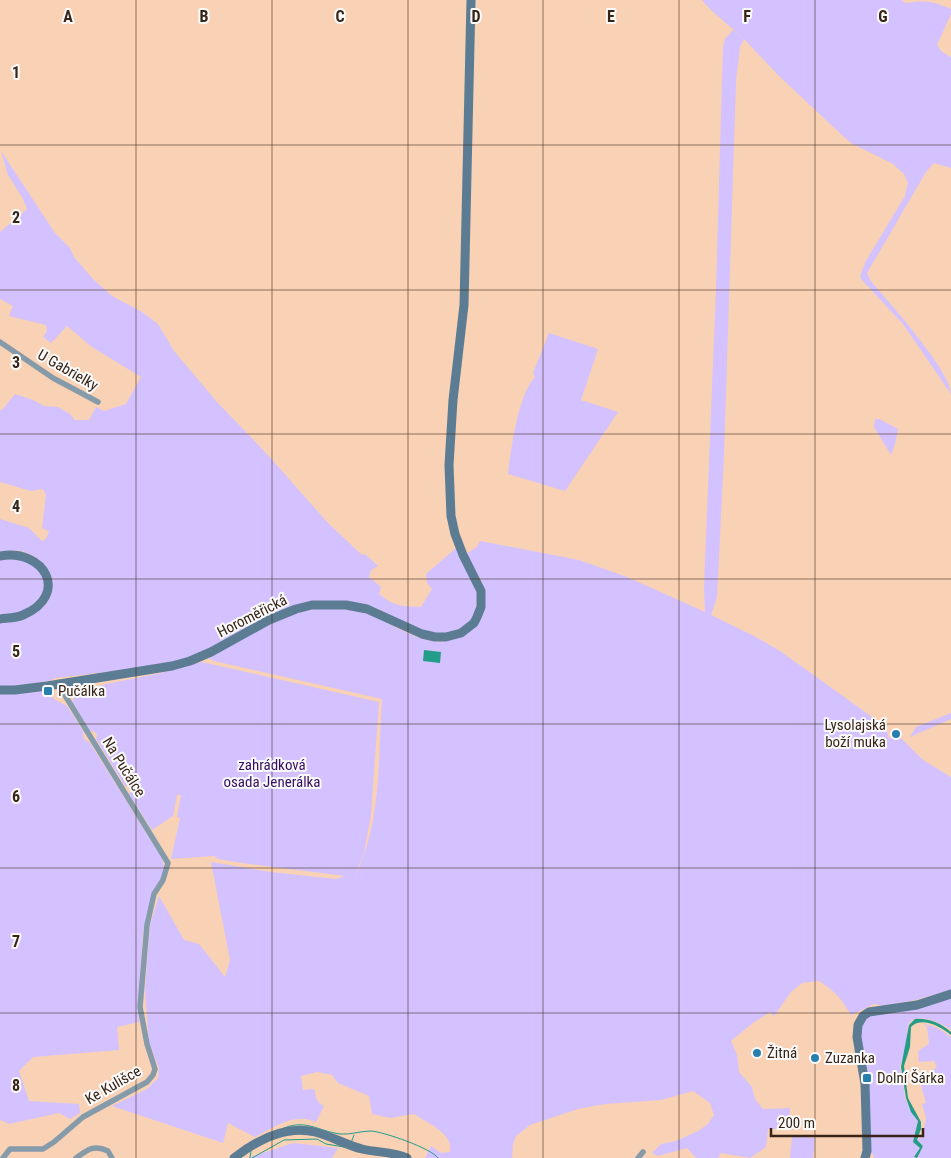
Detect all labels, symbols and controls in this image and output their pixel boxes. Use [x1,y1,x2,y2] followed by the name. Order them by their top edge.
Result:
[63,7,73,26] text: A
[200,7,209,26] text: B
[335,7,345,26] text: C
[471,7,481,26] text: D
[607,7,615,26] text: E
[743,7,751,26] text: F
[878,7,888,26] text: G
[12,63,20,82] text: 1
[12,208,20,227] text: 2
[35,346,101,394] street label: U Gabrielky
[12,353,20,372] text: 3
[12,497,20,516] text: 4
[214,591,290,641] street label: Horoměřická
[12,642,20,661] text: 5
[58,682,105,700] place label: Pučálka
[42,685,54,697] marker: Pučálka
[824,716,886,751] place label: Lysolajská boží muka
[890,728,902,740] marker: Lysolajská boží muka
[99,734,149,800] street label: Na Pučálce
[223,756,321,791] park label: zahrádková osada Jenerálka
[12,787,20,806] text: 6
[12,932,20,951] text: 7
[767,1044,797,1062] place label: Žitná
[751,1047,763,1059] marker: Žitná
[825,1049,875,1067] place label: Zuzanka
[809,1052,821,1064] marker: Zuzanka
[82,1062,144,1108] street label: Ke Kulišce
[877,1069,944,1087] place label: Dolní Šárka
[861,1072,873,1084] marker: Dolní Šárka
[12,1076,20,1095] text: 8
[771,1106,924,1138] scale bar
[778,1114,815,1132] text: 200 m

